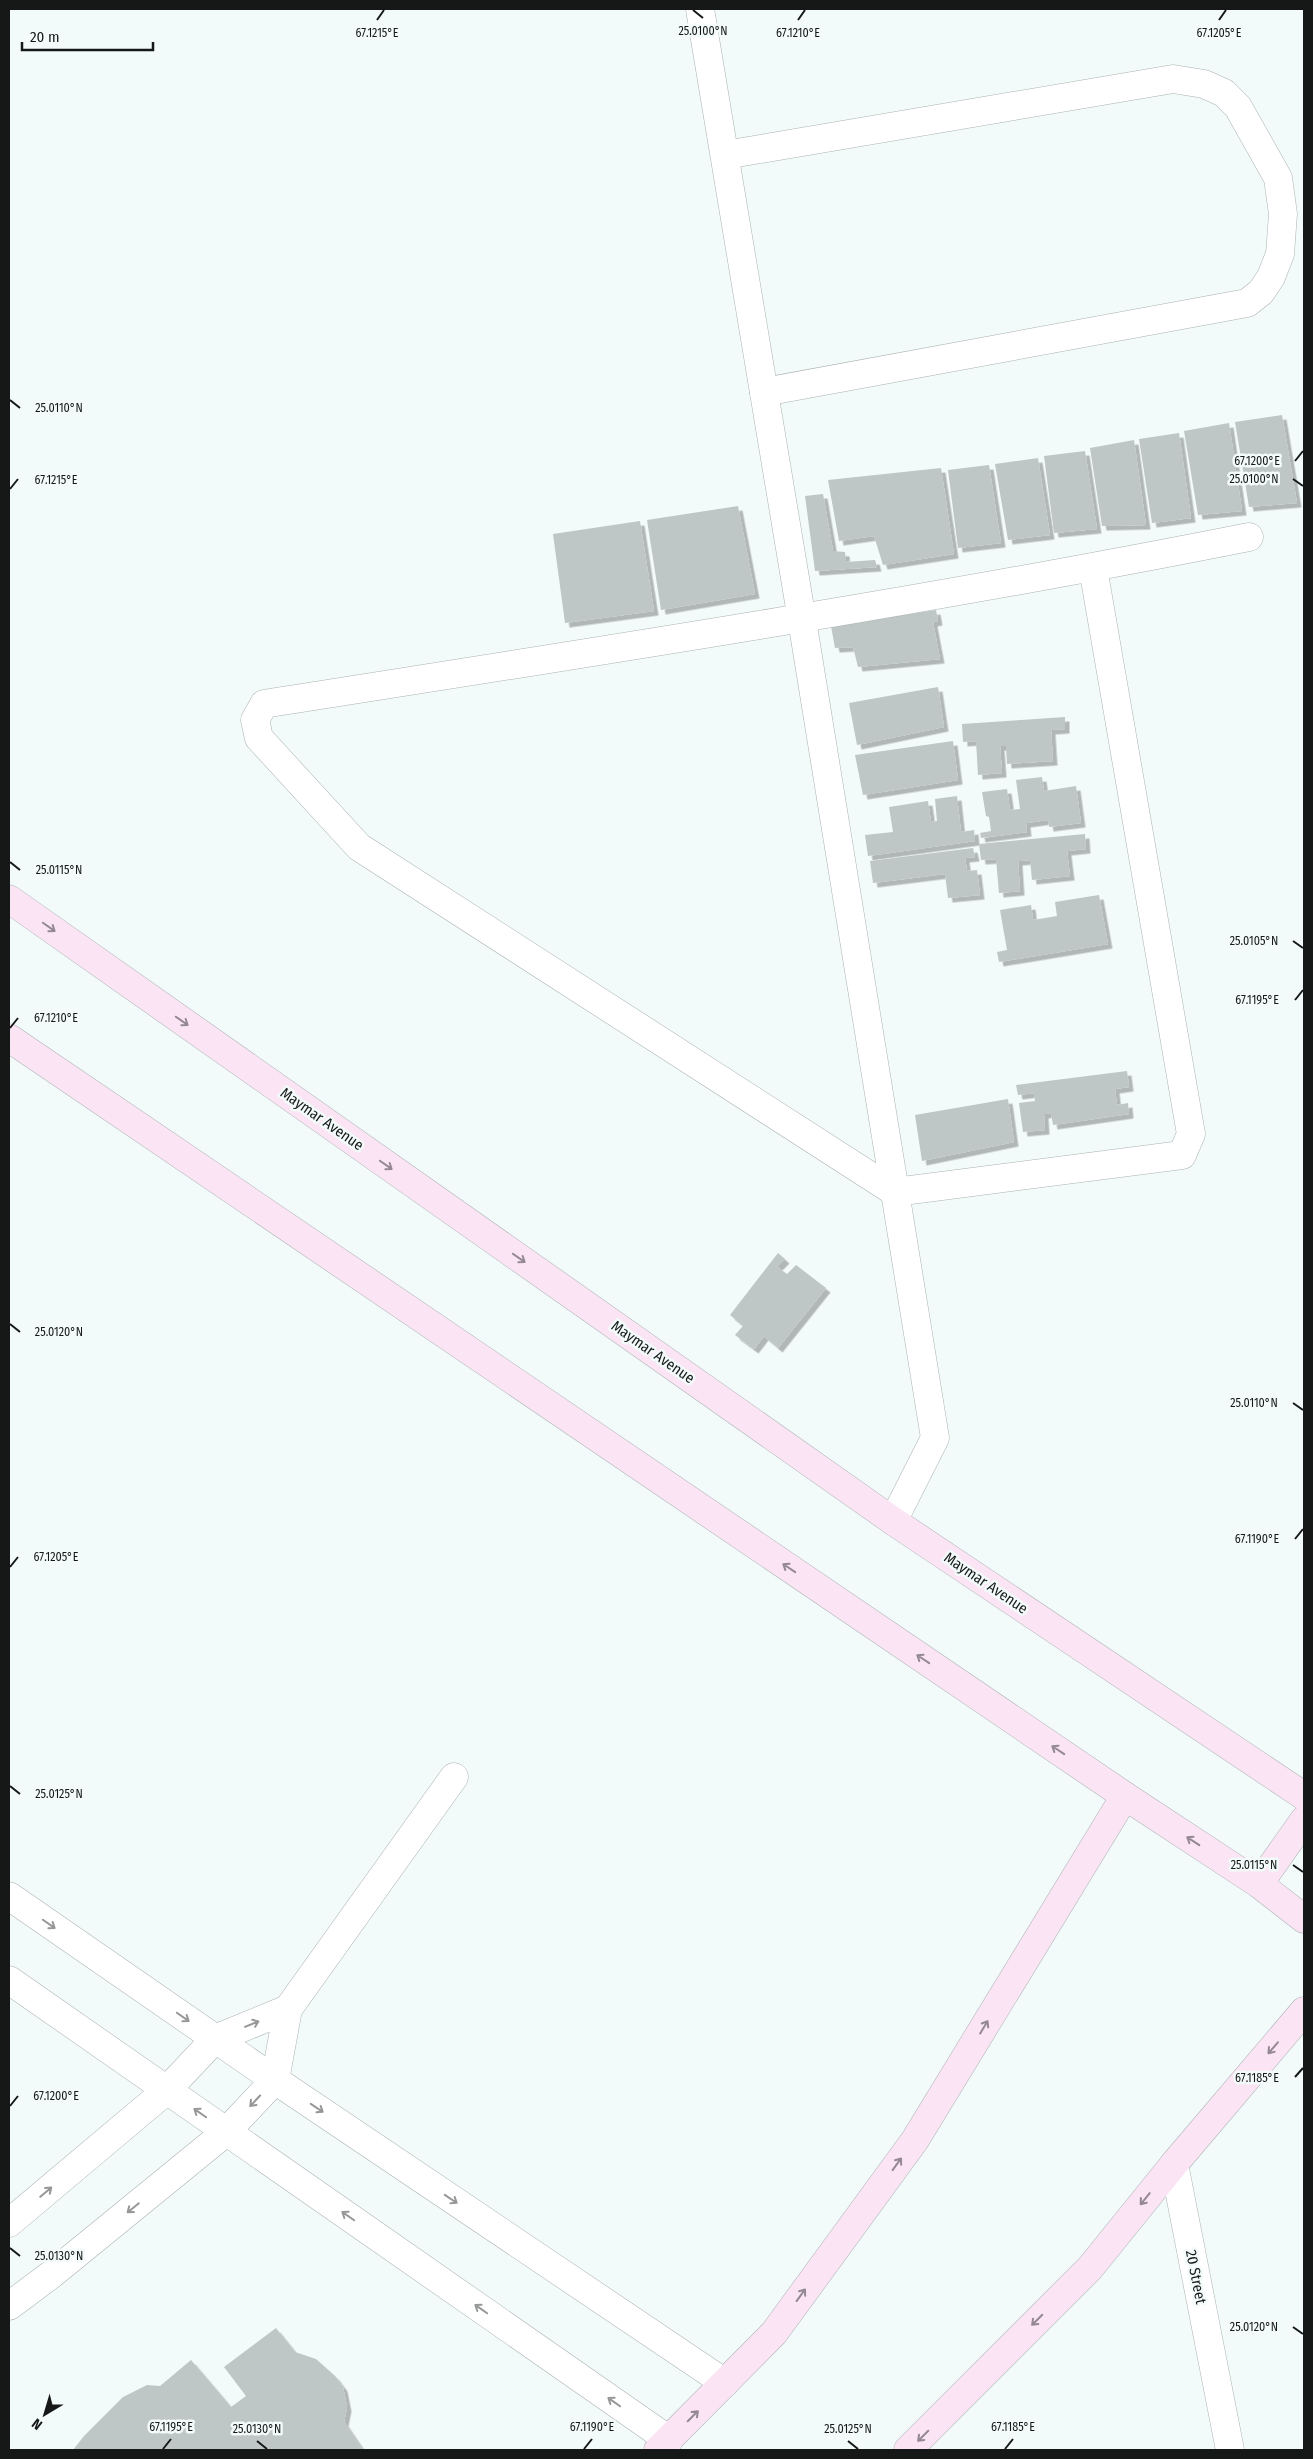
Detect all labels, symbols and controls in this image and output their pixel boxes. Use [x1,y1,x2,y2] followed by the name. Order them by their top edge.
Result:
[22,20,154,52] scale bar
[678,24,728,38] text: 25.0100°N
[356,26,399,40] text: 67.1215°E
[776,26,820,40] text: 67.1210°E
[1197,26,1242,40] text: 67.1205°E
[30,28,60,46] text: 20 m
[35,401,83,415] text: 25.0110°N
[1234,454,1280,468] text: 67.1200°E
[1229,472,1279,486] text: 25.0100°N
[35,473,78,487] text: 67.1215°E
[36,863,82,877] text: 25.0115°N
[41,922,55,932] one-way arrow
[1230,934,1278,948] text: 25.0105°N
[1235,993,1279,1007] text: 67.1195°E
[34,1011,78,1025] text: 67.1210°E
[174,1016,188,1026] one-way arrow
[277,1084,367,1154] street label: Maymar Avenue
[379,1159,392,1170] one-way arrow
[512,1253,526,1263] one-way arrow
[608,1317,698,1387] street label: Maymar Avenue
[35,1325,83,1339] text: 25.0120°N
[1230,1396,1278,1410] text: 25.0110°N
[1235,1532,1280,1546] text: 67.1190°E
[941,1548,1031,1618] street label: Maymar Avenue
[34,1550,79,1564] text: 67.1205°E
[782,1563,796,1573] one-way arrow
[917,1654,931,1664] one-way arrow
[1051,1745,1065,1756] one-way arrow
[35,1787,83,1801] text: 25.0125°N
[1186,1836,1200,1846] one-way arrow
[1231,1858,1277,1872] text: 25.0115°N
[42,1919,56,1929] one-way arrow
[175,2012,189,2022] one-way arrow
[244,2019,259,2029] one-way arrow
[979,2020,989,2034] one-way arrow
[1267,2042,1278,2055] one-way arrow
[1235,2071,1279,2085] text: 67.1185°E
[33,2089,79,2103] text: 67.1200°E
[249,2095,261,2108] one-way arrow
[309,2103,323,2113] one-way arrow
[193,2108,207,2118] one-way arrow
[892,2157,902,2171] one-way arrow
[39,2186,52,2197] one-way arrow
[1140,2192,1151,2205] one-way arrow
[444,2194,458,2204] one-way arrow
[127,2203,140,2214] one-way arrow
[341,2211,355,2221] one-way arrow
[1182,2248,1210,2306] street label: 20 Street
[35,2249,83,2263] text: 25.0130°N
[796,2289,807,2302] one-way arrow
[474,2304,488,2314] one-way arrow
[1031,2314,1043,2327] one-way arrow
[1230,2320,1278,2334] text: 25.0120°N
[20,2389,70,2439] north arrow
[608,2397,622,2407] one-way arrow
[686,2410,698,2422] one-way arrow
[29,2415,46,2433] text: N
[149,2420,193,2434] text: 67.1195°E
[570,2420,615,2434] text: 67.1190°E
[991,2420,1035,2434] text: 67.1185°E
[233,2422,281,2436] text: 25.0130°N
[824,2422,872,2436] text: 25.0125°N
[917,2429,929,2442] one-way arrow

